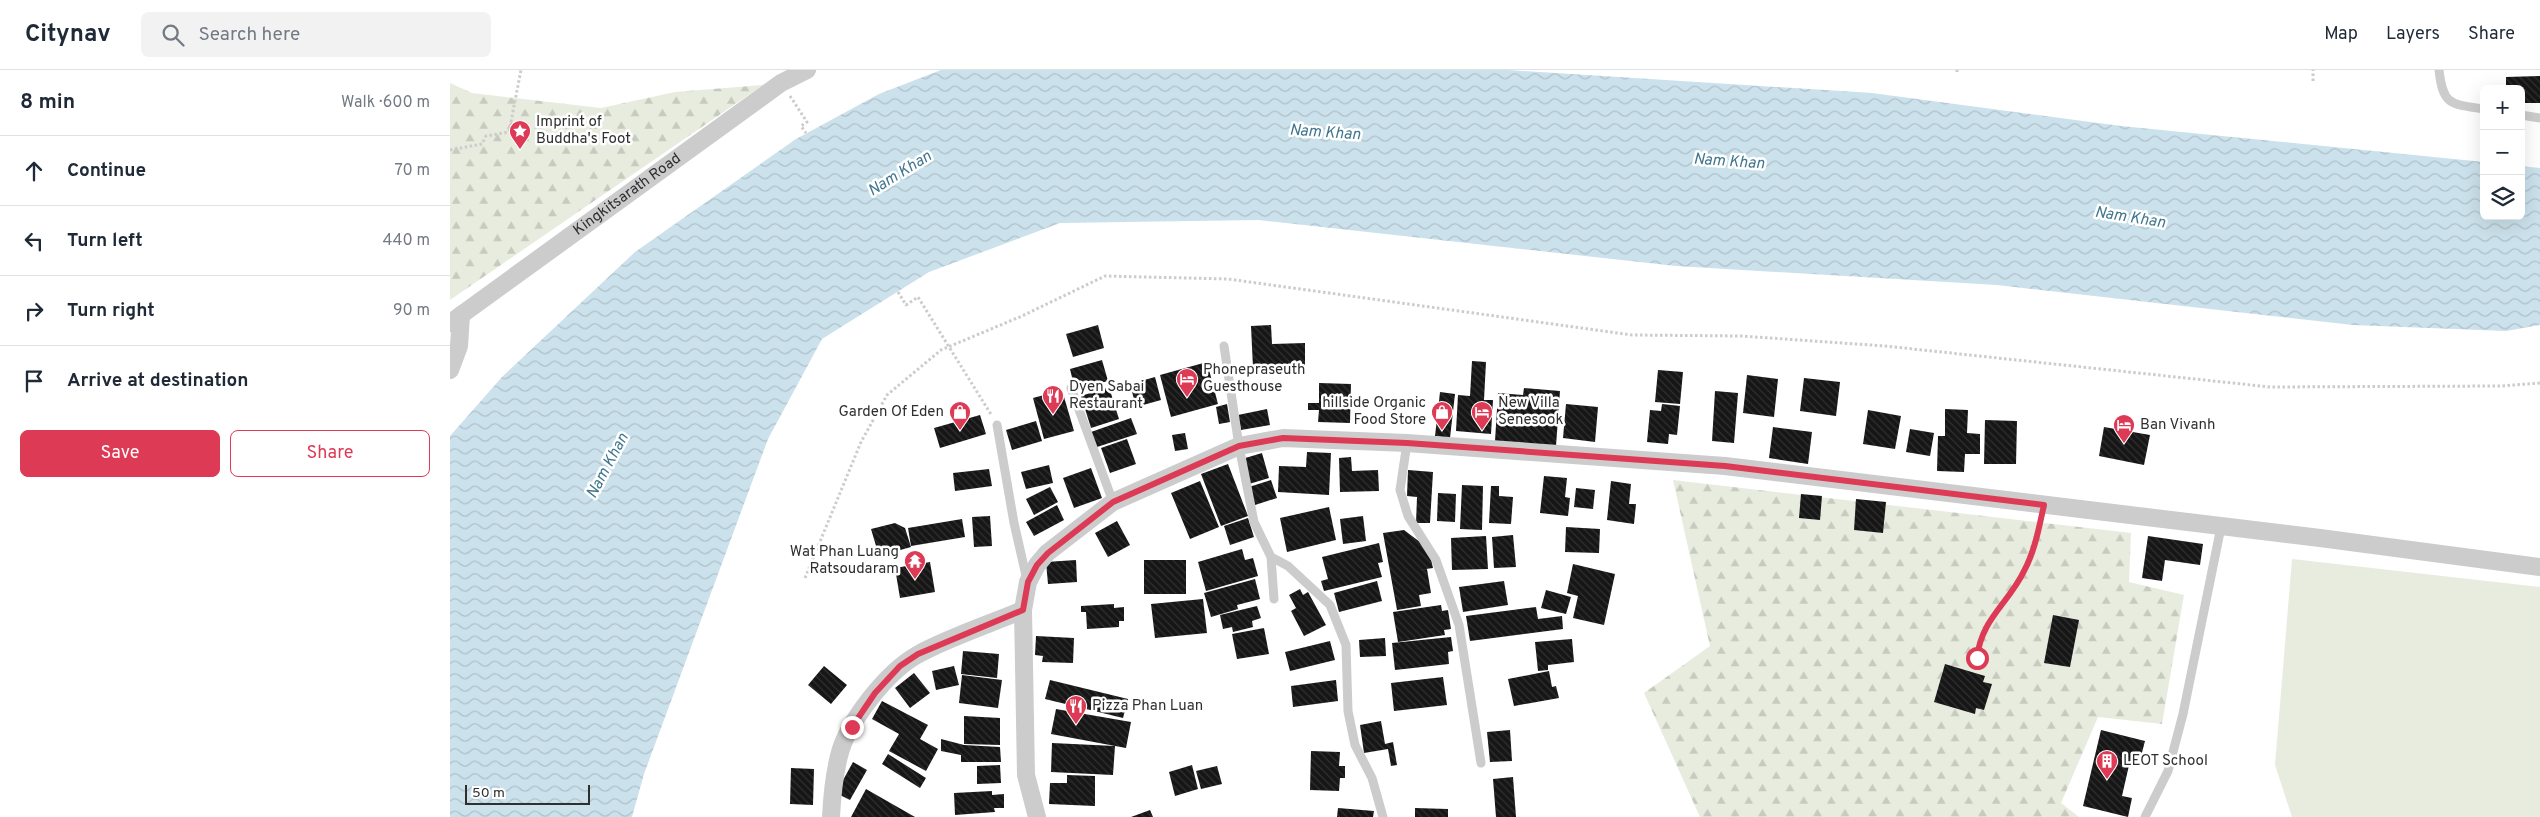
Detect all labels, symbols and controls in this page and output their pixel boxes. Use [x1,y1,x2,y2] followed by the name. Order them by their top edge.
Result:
[141,12,491,57] search box
[25,20,111,50] text: Citynav
[159,21,187,49] icon: search
[199,23,300,47] text: Search here
[2324,23,2358,46] text: Map
[2386,23,2440,46] text: Layers
[2468,23,2515,46] text: Share
[2480,85,2525,220] map controls
[2480,85,2525,130] button: +
[20,89,75,116] text: 8 min
[341,93,430,113] text: Walk · 600 m
[536,113,631,149] place label: Imprint of Buddha's Foot
[508,119,532,150] place icon: Imprint of Buddha's Foot
[1289,121,1361,145] water label: Nam Khan
[2480,130,2525,175] button: −
[865,147,936,201] water label: Nam Khan
[570,149,685,240] street label: Kingkitsarath Road
[1693,150,1765,174] water label: Nam Khan
[20,157,48,185] icon: ahead
[67,159,146,183] text: Continue
[395,161,430,181] text: 70 m
[2480,175,2525,220] button: layers
[2093,203,2167,233] water label: Nam Khan
[20,227,48,255] icon: left
[67,229,143,253] text: Turn left
[383,231,430,251] text: 440 m
[20,297,48,325] icon: right
[67,299,155,323] text: Turn right
[393,301,430,321] text: 90 m
[1203,361,1305,397] place label: Phonepraseuth Guesthouse
[20,367,48,395] icon: arrive
[1175,367,1199,398] hotel icon: Phonepraseuth Guesthouse
[67,369,248,393] text: Arrive at destination
[1069,378,1144,414] place label: Dyen Sabai Restaurant
[1041,384,1065,415] restaurant icon: Dyen Sabai Restaurant
[1322,394,1426,430] place label: hillside Organic Food Store
[1498,394,1563,430] place label: New Villa Senesook
[948,400,972,431] shop icon: Garden Of Eden
[1430,400,1454,431] shop icon: hillside Organic Food Store
[1470,400,1494,431] hotel icon: New Villa Senesook
[838,403,944,422] place label: Garden Of Eden
[2112,413,2136,444] hotel icon: Ban Vivanh
[2140,416,2215,435] place label: Ban Vivanh
[20,430,220,477] button: Save
[230,430,430,477] button: Share
[582,430,634,502] water label: Nam Khan
[790,543,899,579] place label: Wat Phan Luang Ratsoudaram
[903,549,927,580] temple icon: Wat Phan Luang Ratsoudaram
[1966,647,1989,670] route start
[1064,694,1088,725] restaurant icon: Pizza Phan Luan
[1092,697,1203,716] place label: Pizza Phan Luan
[841,716,864,739] route end
[2095,749,2119,780] building icon: LEOT School
[2123,752,2208,771] place label: LEOT School
[465,782,590,805] scale bar
[472,785,505,802] text: 50 m

